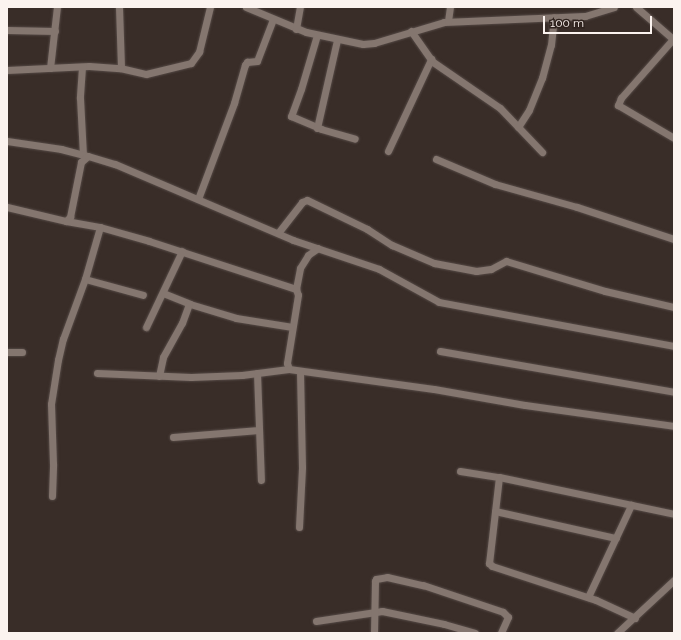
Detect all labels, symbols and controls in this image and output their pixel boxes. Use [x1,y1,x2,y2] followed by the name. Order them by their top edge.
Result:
[545,8,654,34] scale bar
[550,16,584,30] text: 100 m

